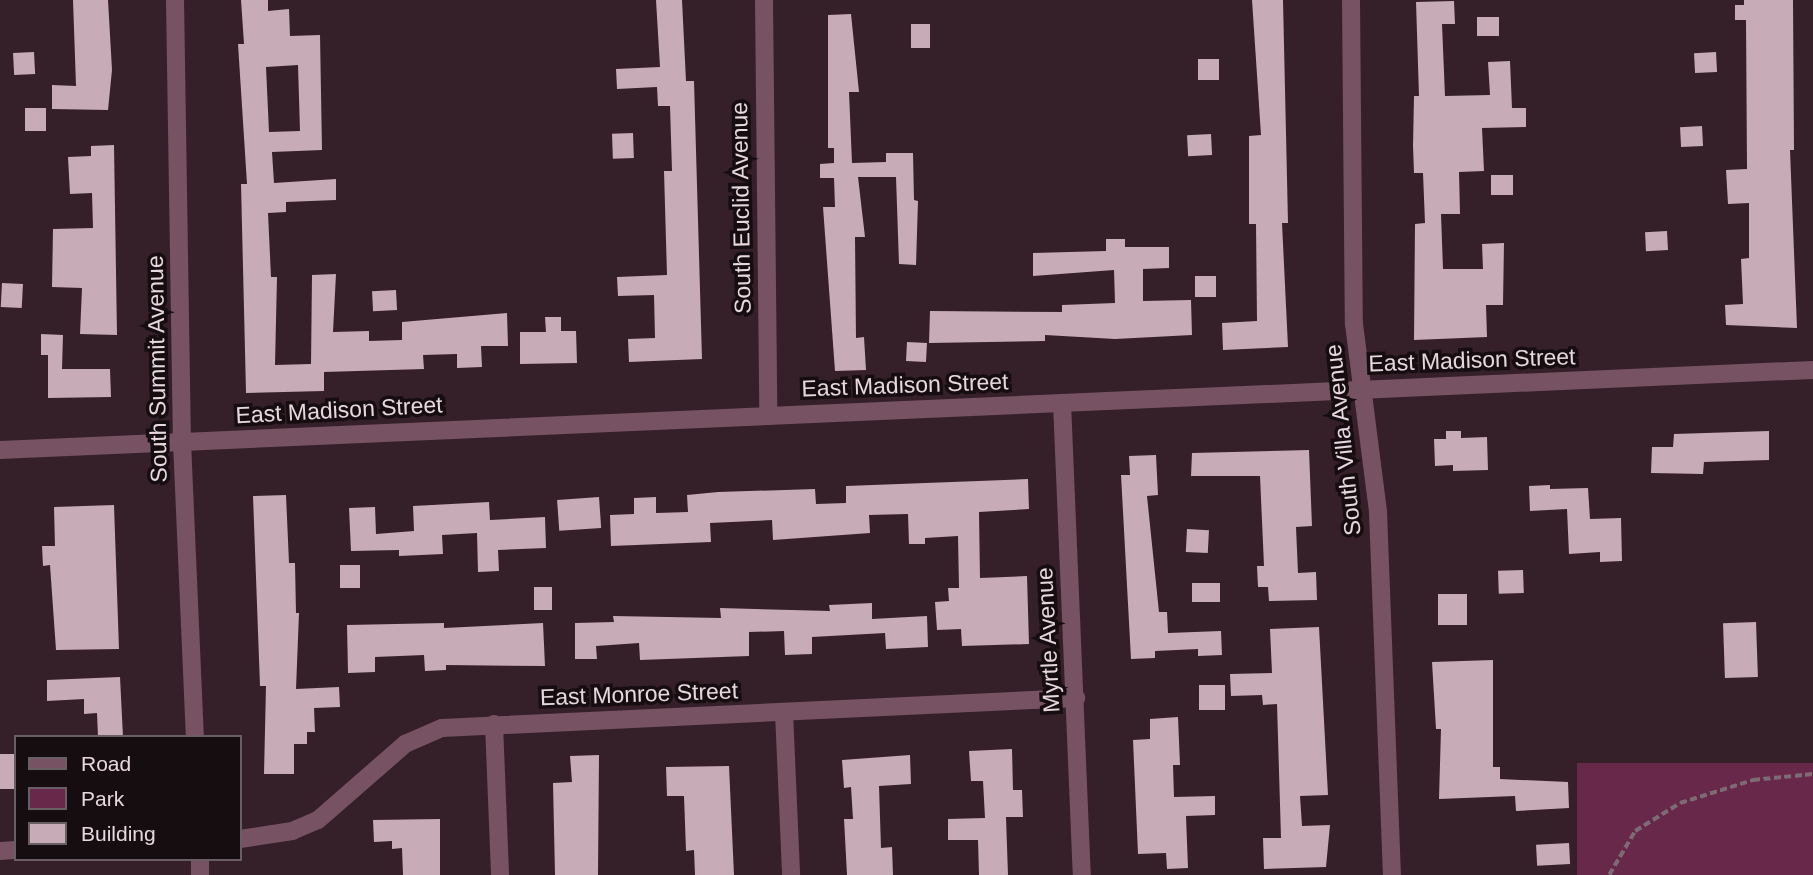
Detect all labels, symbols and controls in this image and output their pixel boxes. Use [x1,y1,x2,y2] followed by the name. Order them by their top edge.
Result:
[725,101,757,315] street label: South Euclid Avenue
[141,255,173,483] street label: South Summit Avenue
[1319,342,1367,538] street label: South Villa Avenue
[1368,343,1576,377] street label: East Madison Street
[801,368,1009,402] street label: East Madison Street
[235,391,443,429] street label: East Madison Street
[1030,566,1066,714] street label: Myrtle Avenue
[540,677,738,711] street label: East Monroe Street
[14,735,242,861] legend
[81,752,131,775] text: Road
[81,787,124,810] text: Park
[81,822,156,845] text: Building

